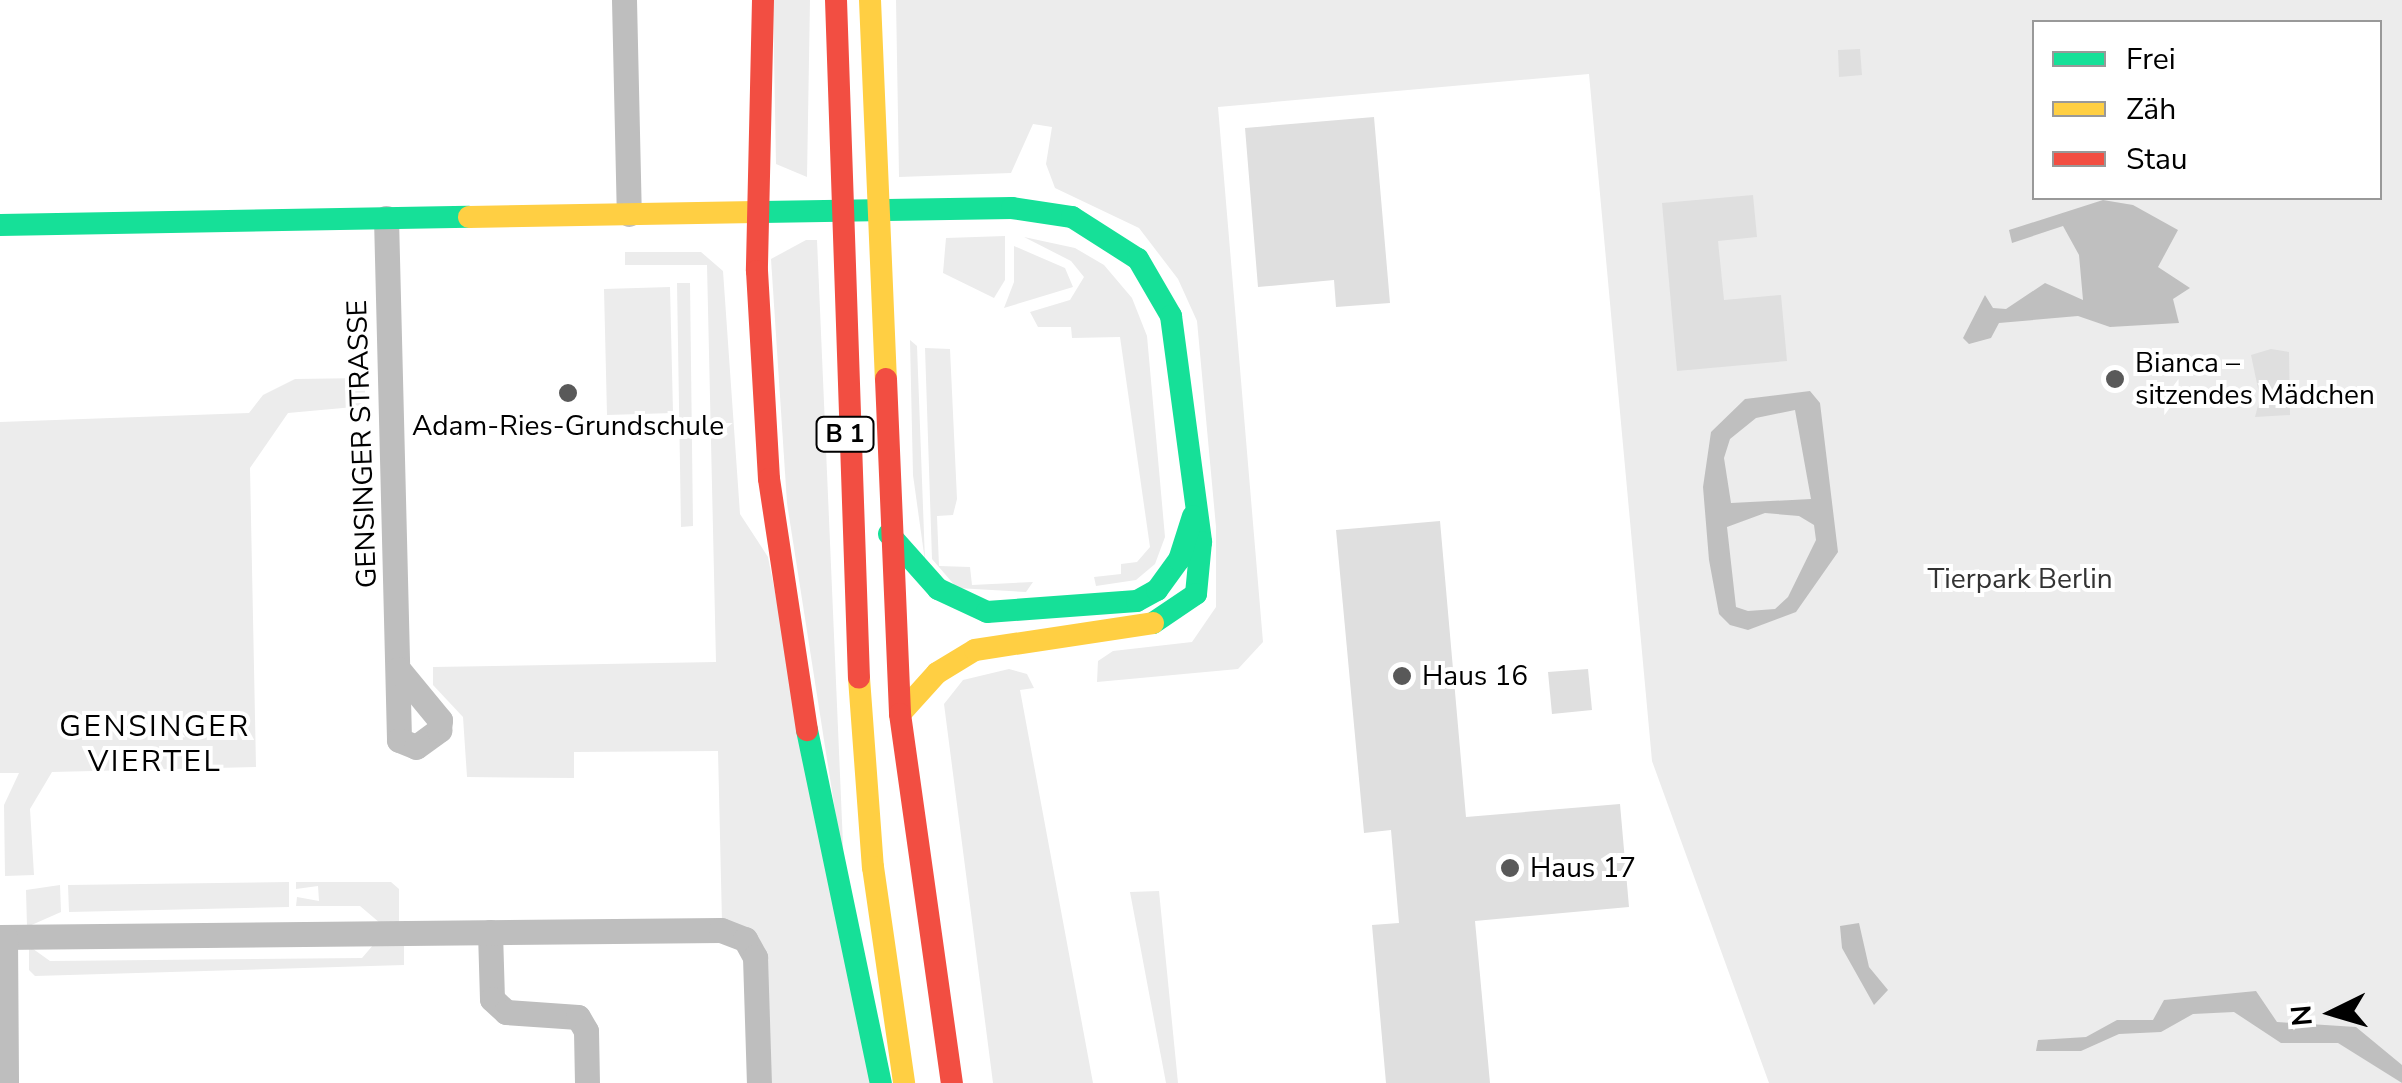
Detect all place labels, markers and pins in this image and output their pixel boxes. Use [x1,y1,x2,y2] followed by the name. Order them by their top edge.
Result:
[2135,346,2375,412] place label: Bianca – sitzendes Mädchen
[2104,368,2126,390] marker: Bianca – sitzendes Mädchen
[557,382,579,404] marker: Adam-Ries-Grundschule
[412,409,724,443] place label: Adam-Ries-Grundschule
[1422,659,1528,693] place label: Haus 16
[1391,665,1413,687] marker: Haus 16
[1530,851,1636,885] place label: Haus 17
[1499,857,1521,879] marker: Haus 17

